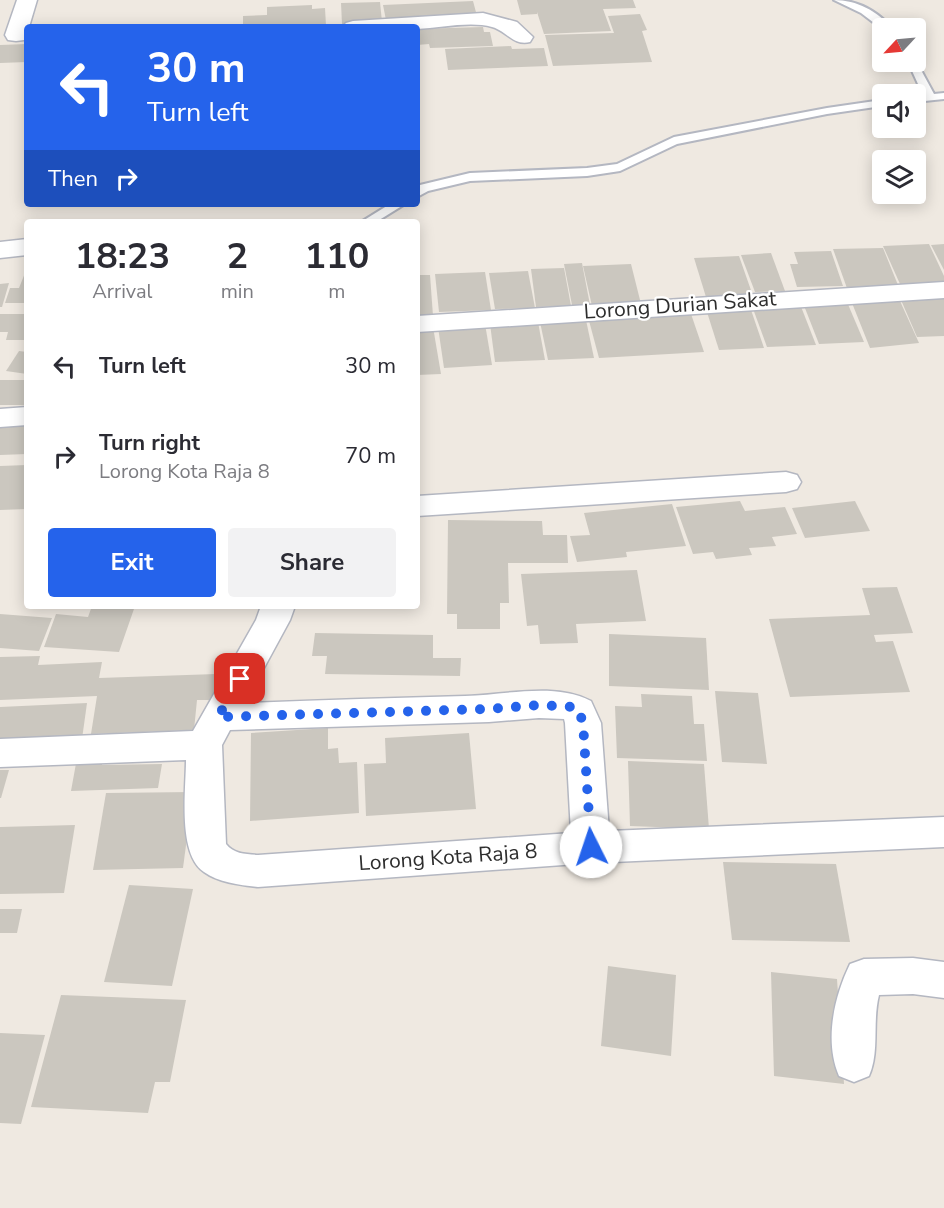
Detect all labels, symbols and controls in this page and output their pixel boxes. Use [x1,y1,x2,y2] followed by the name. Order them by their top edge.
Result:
[872,18,926,72] north arrow
[872,18,926,204] map controls
[147,40,246,97] text: 30 m
[48,48,126,126] icon: left
[872,84,926,138] button: sound
[147,94,248,131] text: Turn left
[872,150,926,204] button: layers
[110,162,143,195] icon: right
[48,164,98,194] text: Then
[75,232,170,281] text: 18:23
[226,232,248,281] text: 2
[304,232,369,281] text: 110
[92,278,152,305] text: Arrival
[221,278,254,305] text: min
[328,278,345,305] text: m
[583,284,778,326] street label: Lorong Durian Sakat
[48,350,81,383] icon: left
[99,351,186,381] text: Turn left
[345,351,396,381] text: 30 m
[99,428,200,458] text: Turn right
[48,440,81,473] icon: right
[345,441,396,471] text: 70 m
[99,458,270,485] text: Lorong Kota Raja 8
[48,528,216,597] button: Exit
[228,528,396,597] button: Share
[214,653,265,704] pin
[223,662,256,695] icon: arrive
[559,815,623,879] position arrow
[358,837,538,877] street label: Lorong Kota Raja 8

